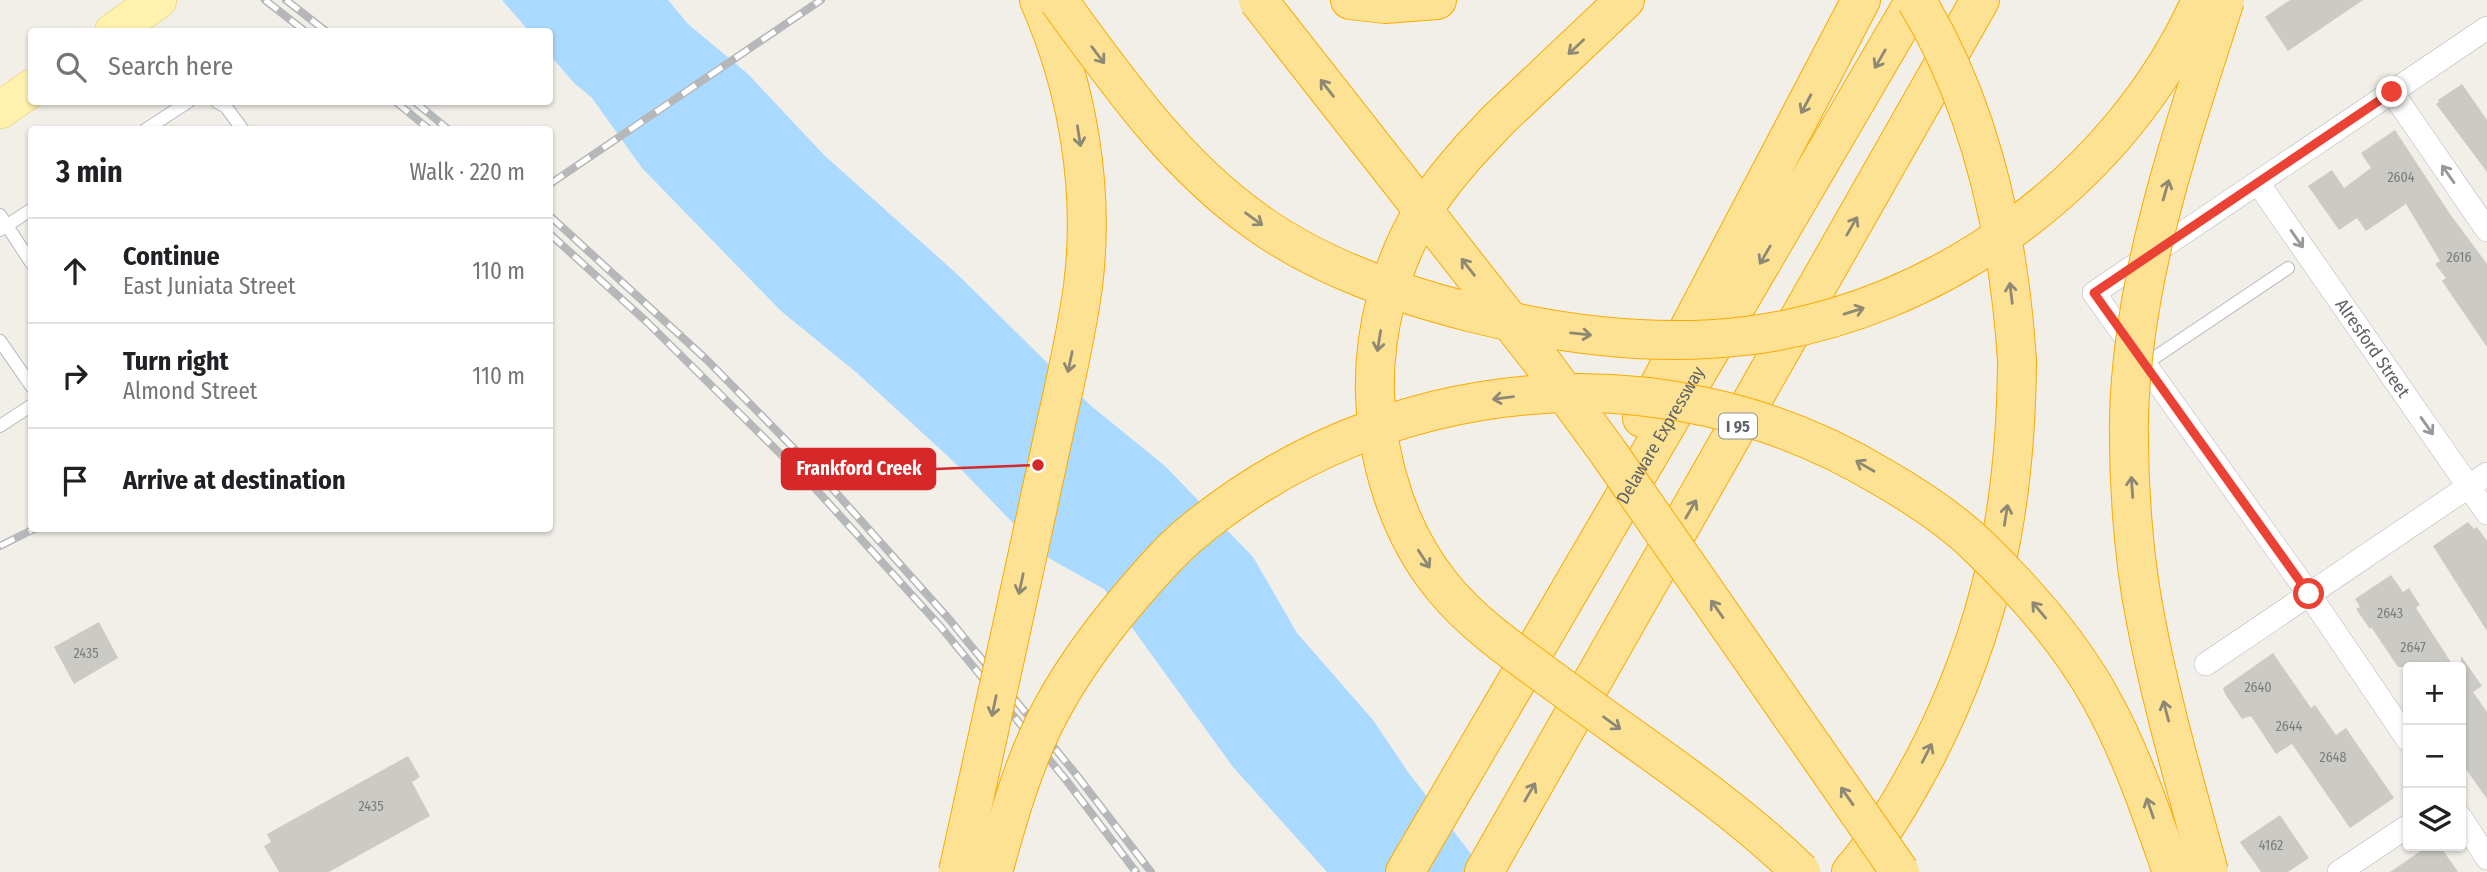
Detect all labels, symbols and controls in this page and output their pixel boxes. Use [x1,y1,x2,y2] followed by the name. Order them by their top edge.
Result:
[28,28,553,105] search box
[1568,38,1585,55] one-way arrow
[1091,45,1106,64] one-way arrow
[52,48,90,86] icon: search
[1873,48,1887,68] one-way arrow
[108,51,233,82] text: Search here
[2376,76,2407,107] route end
[1319,80,1335,98] one-way arrow
[1799,93,1813,113] one-way arrow
[1072,124,1085,147] one-way arrow
[56,154,123,190] text: 3 min
[410,158,525,186] text: Walk · 220 m
[2441,165,2455,184] one-way arrow
[2387,169,2415,186] house number: 2604
[2161,179,2174,201] one-way arrow
[1244,212,1263,226] one-way arrow
[1845,217,1859,237] one-way arrow
[2290,229,2304,248] one-way arrow
[123,241,220,272] text: Continue
[1758,245,1772,265] one-way arrow
[2447,249,2471,266] house number: 2616
[56,252,94,290] icon: ahead
[472,257,525,285] text: 110 m
[1460,258,1475,277] one-way arrow
[123,272,295,300] text: East Juniata Street
[2005,282,2018,305] one-way arrow
[2331,294,2415,402] street label: Alresford Street
[1843,304,1865,317] one-way arrow
[1569,328,1592,341] one-way arrow
[1372,329,1385,352] one-way arrow
[123,346,229,377] text: Turn right
[1062,350,1075,372] one-way arrow
[56,357,94,395] icon: right
[472,362,525,390] text: 110 m
[1612,362,1709,508] street label: Delaware Expressway
[123,377,257,405] text: Almond Street
[1492,391,1515,404] one-way arrow
[1719,414,1757,438] road number: I 95
[2420,416,2434,435] one-way arrow
[782,449,935,489] callout: Frankford Creek
[796,457,922,480] text: Frankford Creek
[1855,459,1875,473] one-way arrow
[56,462,94,500] icon: arrive
[123,465,346,496] text: Arrive at destination
[2125,476,2138,499] one-way arrow
[1685,499,1698,520] one-way arrow
[2000,504,2013,527] one-way arrow
[1417,548,1431,568] one-way arrow
[1014,572,1027,595] one-way arrow
[2293,578,2324,609] route start
[1710,600,1724,619] one-way arrow
[2031,602,2047,620] one-way arrow
[2377,605,2403,622] house number: 2643
[2400,639,2426,656] house number: 2647
[73,645,99,662] house number: 2435
[2403,662,2466,851] map controls
[2403,662,2466,725] button: +
[2244,679,2272,696] house number: 2640
[987,694,1000,717] one-way arrow
[2159,701,2172,723] one-way arrow
[1602,716,1621,731] one-way arrow
[2276,718,2303,735] house number: 2644
[2403,725,2466,788] button: −
[1921,743,1935,764] one-way arrow
[2320,749,2346,766] house number: 2648
[1523,782,1537,802] one-way arrow
[1840,787,1854,806] one-way arrow
[2403,788,2466,851] button: layers
[2143,797,2155,819] one-way arrow
[358,798,384,815] house number: 2435
[2259,837,2283,854] house number: 4162

